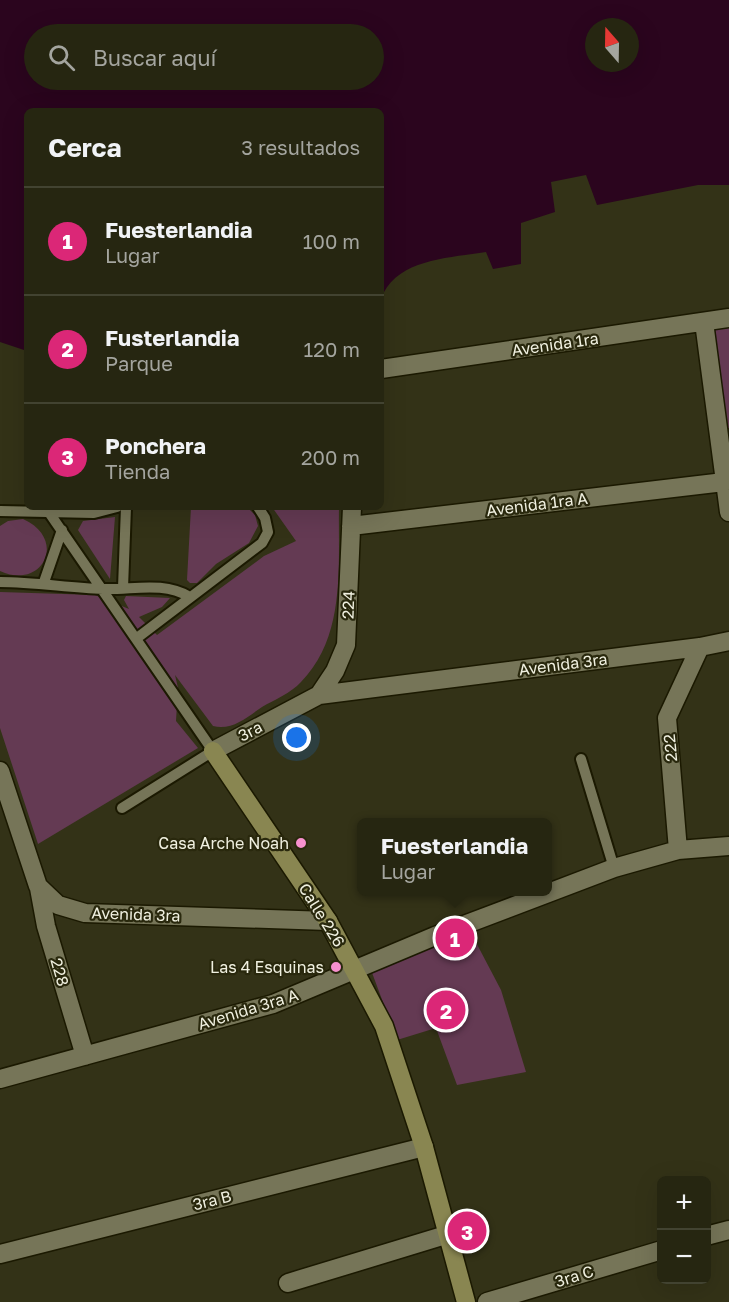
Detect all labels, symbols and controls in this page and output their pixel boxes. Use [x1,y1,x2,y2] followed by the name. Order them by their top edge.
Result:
[585,18,639,72] north arrow
[24,24,384,90] search box
[45,41,78,74] icon: search
[93,44,216,71] text: Buscar aquí
[48,132,122,163] text: Cerca
[241,135,360,159] text: 3 resultados
[105,216,253,243] text: Fuesterlandia
[62,229,73,253] text: 1
[303,229,360,253] text: 100 m
[105,243,160,267] text: Lugar
[105,324,240,351] text: Fusterlandia
[510,328,600,360] street label: Avenida 1ra
[61,337,74,361] text: 2
[304,337,360,361] text: 120 m
[105,351,173,375] text: Parque
[105,432,206,459] text: Ponchera
[61,445,74,469] text: 3
[301,445,360,469] text: 200 m
[105,459,170,483] text: Tienda
[485,488,589,520] street label: Avenida 1ra A
[338,590,358,620] street label: 224
[518,649,608,679] street label: Avenida 3ra
[234,716,266,746] street label: 3ra
[282,723,311,752] your location
[659,733,681,763] street label: 222
[357,818,552,896] popup
[381,832,528,859] text: Fuesterlandia
[158,833,289,853] place label: Casa Arche Noah
[294,836,308,850] marker: Casa Arche Noah
[381,859,435,883] text: Lugar
[295,879,349,951] street label: Calle 226
[91,902,181,926] street label: Avenida 3ra
[436,916,474,960] pin: 1
[46,956,74,988] street label: 228
[210,957,324,977] place label: Las 4 Esquinas
[329,960,343,974] marker: Las 4 Esquinas
[195,984,301,1034] street label: Avenida 3ra A
[426,988,466,1032] pin: 2
[657,1176,711,1284] map controls
[657,1176,711,1230] button: +
[191,1186,233,1214] street label: 3ra B
[448,1208,486,1254] pin: 3
[657,1230,711,1284] button: −
[552,1261,596,1291] street label: 3ra C

